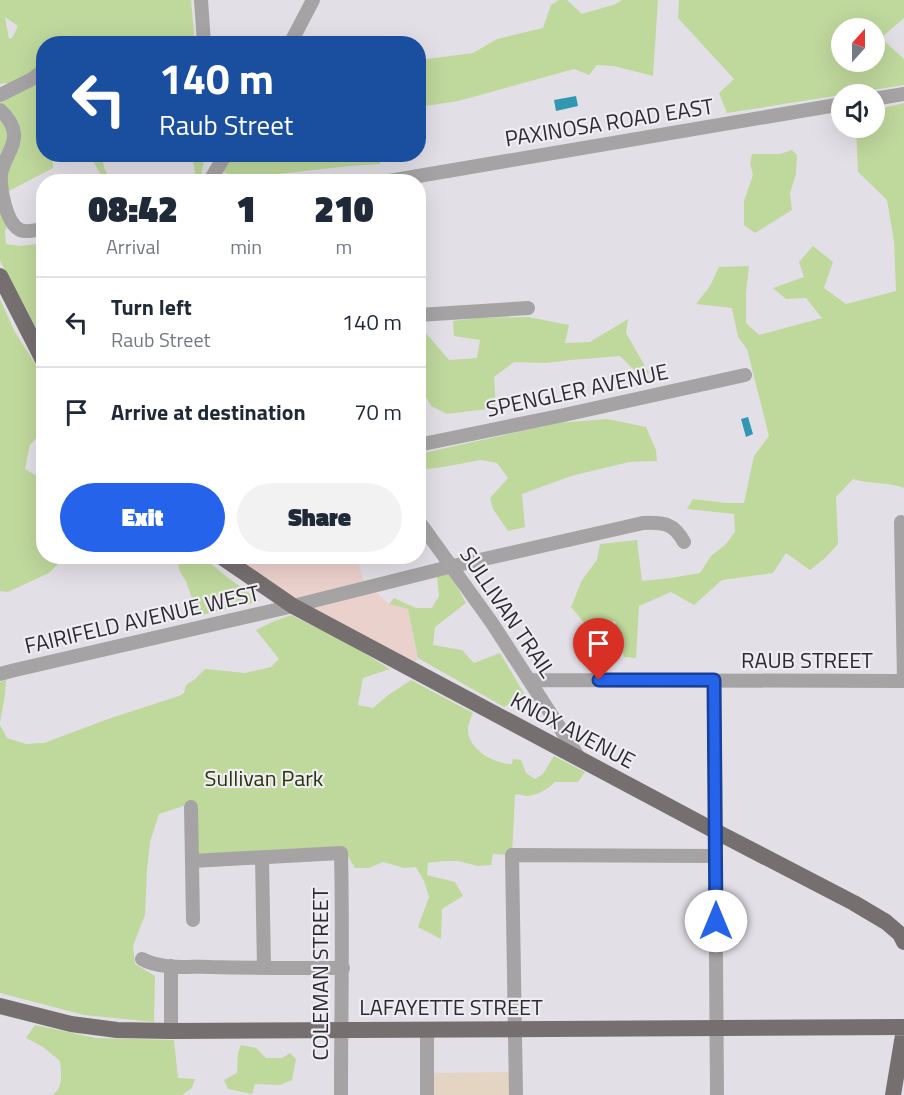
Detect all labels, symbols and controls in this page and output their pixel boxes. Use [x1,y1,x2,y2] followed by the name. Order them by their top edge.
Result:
[831,18,885,72] north arrow
[831,18,885,138] map controls
[159,46,274,110] text: 140 m
[60,60,138,138] icon: left
[831,84,885,138] button: sound
[502,89,716,155] street label: PAXINOSA ROAD EAST
[159,104,293,145] text: Raub Street
[88,181,178,236] text: 08:42
[236,181,256,236] text: 1
[314,181,374,236] text: 210
[106,231,160,262] text: Arrival
[230,231,262,262] text: min
[336,231,352,262] text: m
[111,290,192,324] text: Turn left
[342,305,402,339] text: 140 m
[60,306,93,339] icon: left
[111,324,210,355] text: Raub Street
[483,354,671,426] street label: SPENGLER AVENUE
[111,395,306,429] text: Arrive at destination
[354,395,402,429] text: 70 m
[60,396,93,429] icon: arrive
[60,483,225,552] button: Exit
[237,483,402,552] button: Share
[452,540,565,685] street label: SULLIVAN TRAIL
[21,575,263,663] street label: FAIRIFELD AVENUE WEST
[573,618,624,680] pin
[582,627,615,660] icon: arrive
[741,643,873,677] street label: RAUB STREET
[504,683,642,777] street label: KNOX AVENUE
[205,761,324,795] park label: Sullivan Park
[303,887,337,1061] street label: COLEMAN STREET
[684,889,748,953] position arrow
[359,990,543,1024] street label: LAFAYETTE STREET

